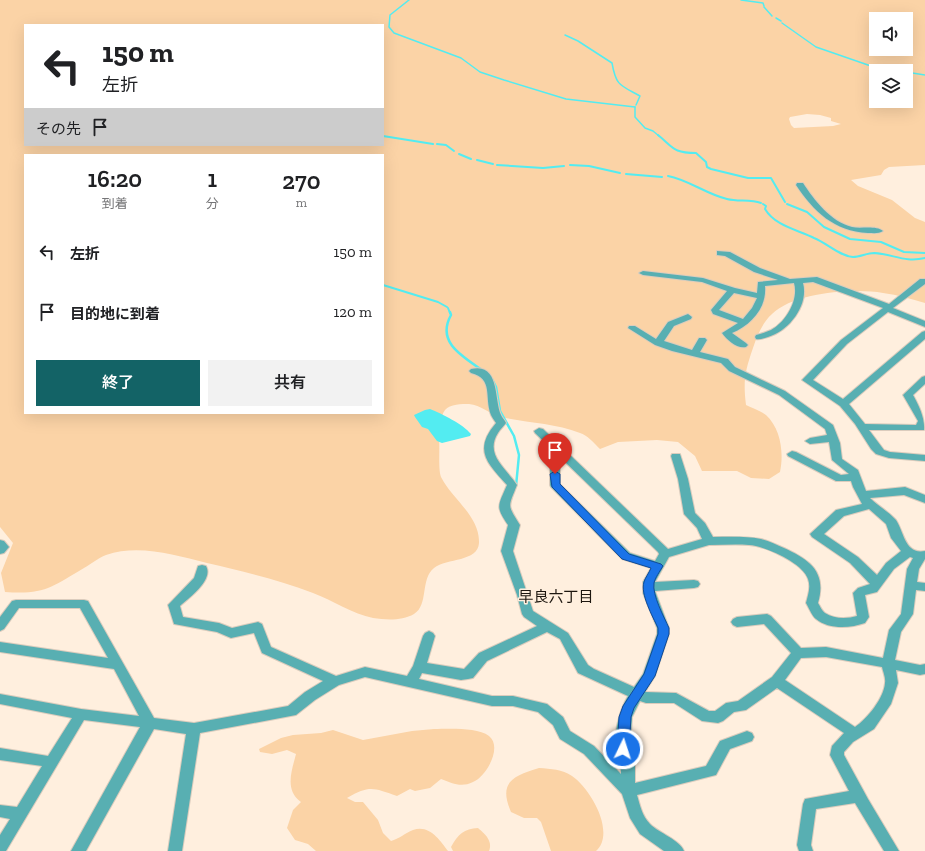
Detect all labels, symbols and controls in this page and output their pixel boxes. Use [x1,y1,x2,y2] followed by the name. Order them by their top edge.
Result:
[869,12,913,108] map controls
[869,12,913,56] button: sound
[102,36,174,69] text: 150 m
[36,40,88,92] icon: left
[869,64,913,108] button: layers
[102,74,138,96] text: 左折
[89,116,111,138] icon: arrive
[36,120,81,138] text: その先
[88,164,142,193] text: 16:20
[207,164,217,193] text: 1
[282,166,320,195] text: 270
[296,195,307,210] text: m
[102,196,128,211] text: 到着
[206,196,219,211] text: 分
[36,241,58,263] icon: left
[334,243,372,261] text: 150 m
[70,245,100,263] text: 左折
[36,301,58,323] icon: arrive
[334,303,372,321] text: 120 m
[70,305,160,323] text: 目的地に到着
[36,360,200,406] button: 終了
[208,360,372,406] button: 共有
[538,433,572,474] pin
[544,439,566,461] icon: arrive
[518,588,594,606] district label: 早良六丁目
[602,728,644,770] position arrow

